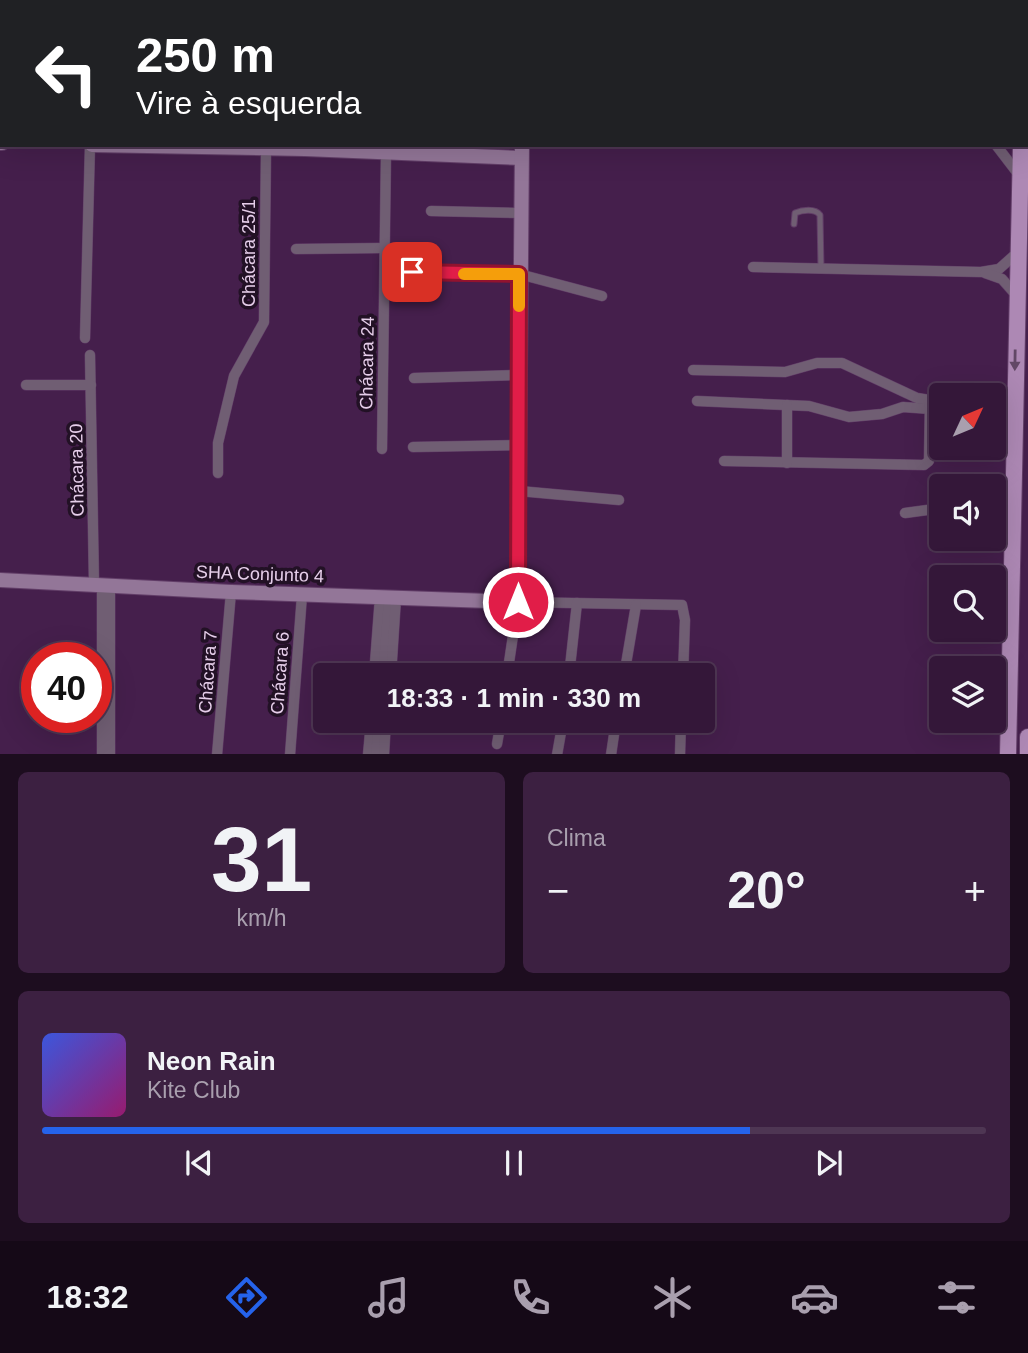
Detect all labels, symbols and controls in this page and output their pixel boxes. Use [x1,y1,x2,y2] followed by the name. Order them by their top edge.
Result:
[21,28,112,119] icon: left
[136,28,275,82] text: 250 m
[136,85,361,121] text: Vire à esquerda
[239,199,259,307] street label: Chácara 25/1
[382,242,442,302] pin
[393,253,431,291] icon: arrive
[356,316,378,410] street label: Chácara 24
[1009,350,1021,372] one-way arrow
[929,383,1006,460] north arrow
[929,383,1006,733] map controls
[66,423,88,517] street label: Chácara 20
[929,474,1006,551] button: sound
[196,562,324,586] street label: SHA Conjunto 4
[481,565,555,639] position arrow
[929,565,1006,642] button: search
[195,630,221,714] street label: Chácara 7
[267,631,293,715] street label: Chácara 6
[21,642,112,733] speed limit sign: 40
[929,656,1006,733] button: layers
[387,683,641,713] text: 18:33 · 1 min · 330 m
[211,809,312,910] text: 31
[547,825,606,851] text: Clima
[727,861,806,919] text: 20°
[547,870,569,912] text: −
[964,870,986,912] text: +
[237,905,286,931] text: km/h
[147,1046,276,1076] text: Neon Rain
[147,1077,240,1103] text: Kite Club
[180,1144,218,1182] icon: previous
[495,1144,533,1182] icon: pause
[810,1144,848,1182] icon: next
[222,1273,271,1322] icon: directions
[364,1273,413,1322] icon: music
[506,1273,555,1322] icon: phone
[648,1273,697,1322] icon: climate
[790,1273,839,1322] icon: car
[932,1273,981,1322] icon: filters
[47,1279,128,1315] text: 18:32

